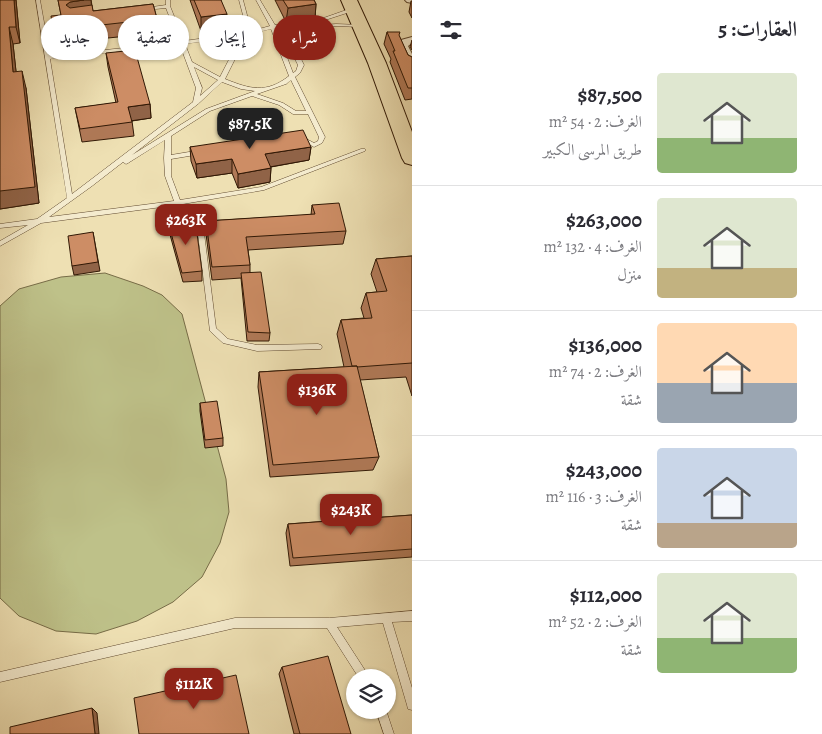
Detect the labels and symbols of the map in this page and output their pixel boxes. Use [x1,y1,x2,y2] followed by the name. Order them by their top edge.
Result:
[209,108,291,150] pin: $87.5K
[151,204,221,246] pin: $263K
[282,374,352,416] pin: $136K
[316,494,386,536] pin: $243K
[159,668,229,710] pin: $112K

